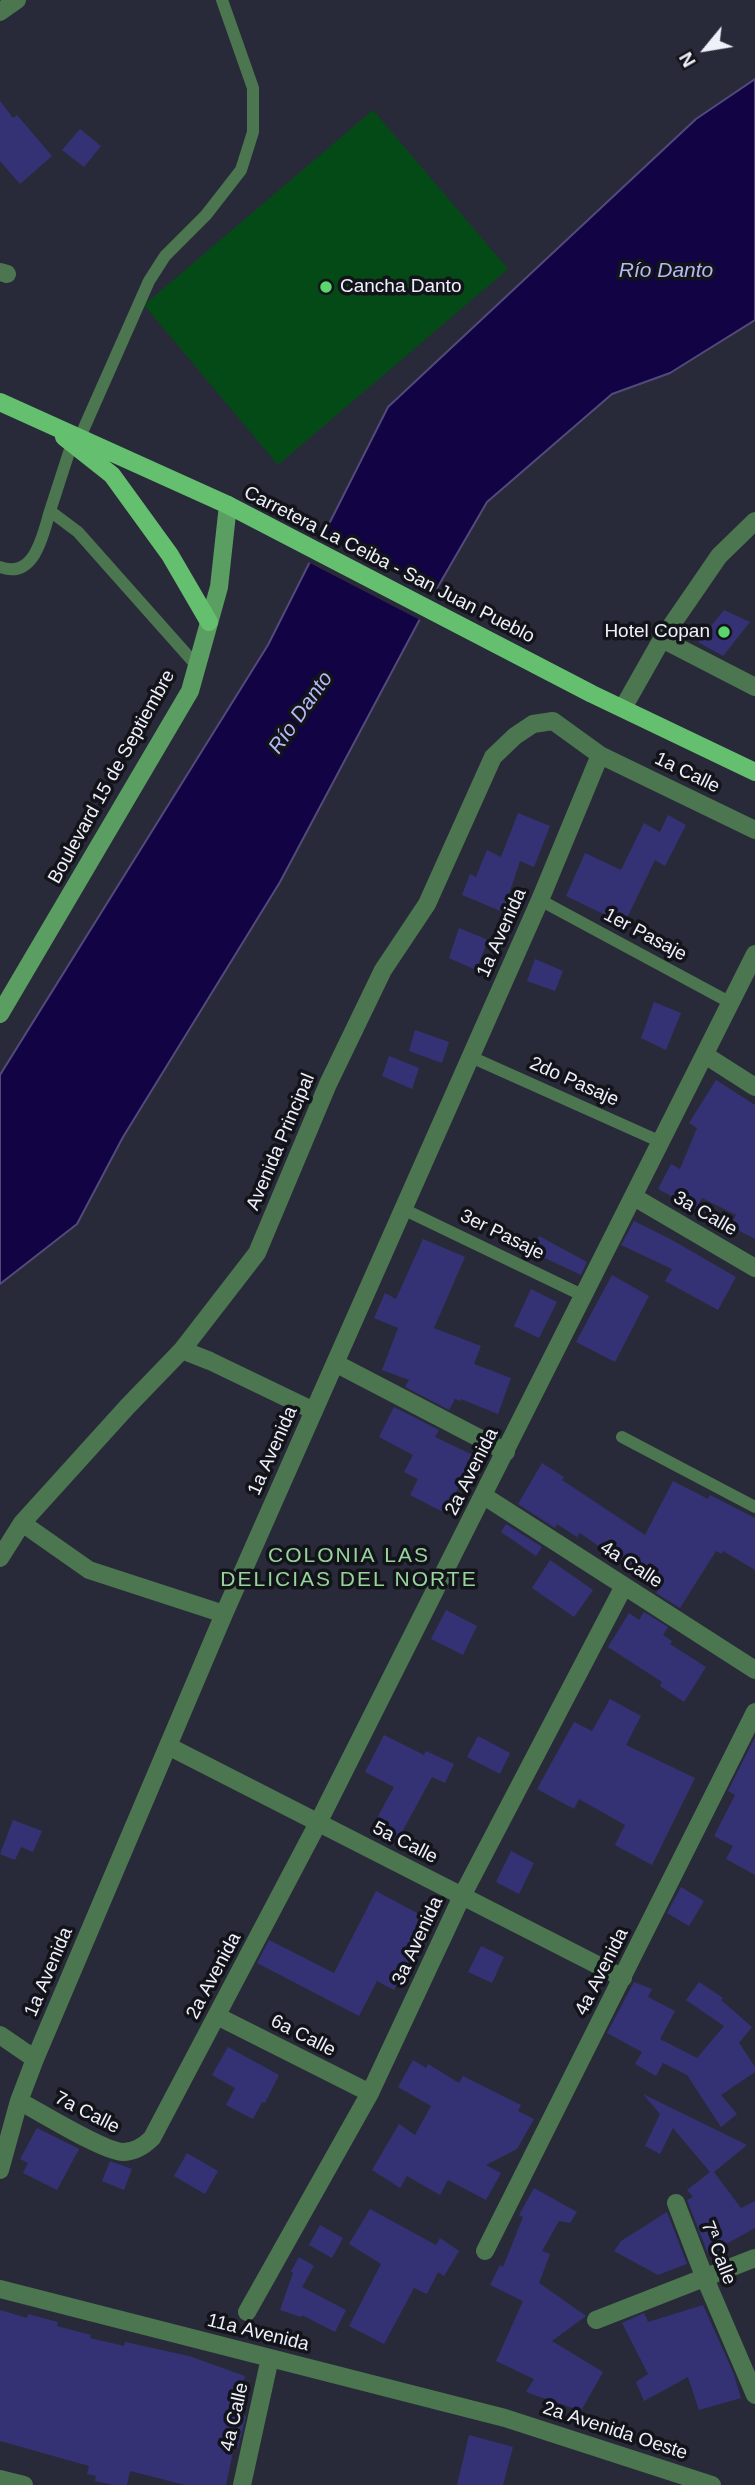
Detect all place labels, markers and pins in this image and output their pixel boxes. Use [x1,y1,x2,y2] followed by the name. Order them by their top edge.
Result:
[340,276,461,298] place label: Cancha Danto
[318,279,334,295] marker: Cancha Danto
[604,621,710,643] place label: Hotel Copan
[716,624,732,640] marker: Hotel Copan

